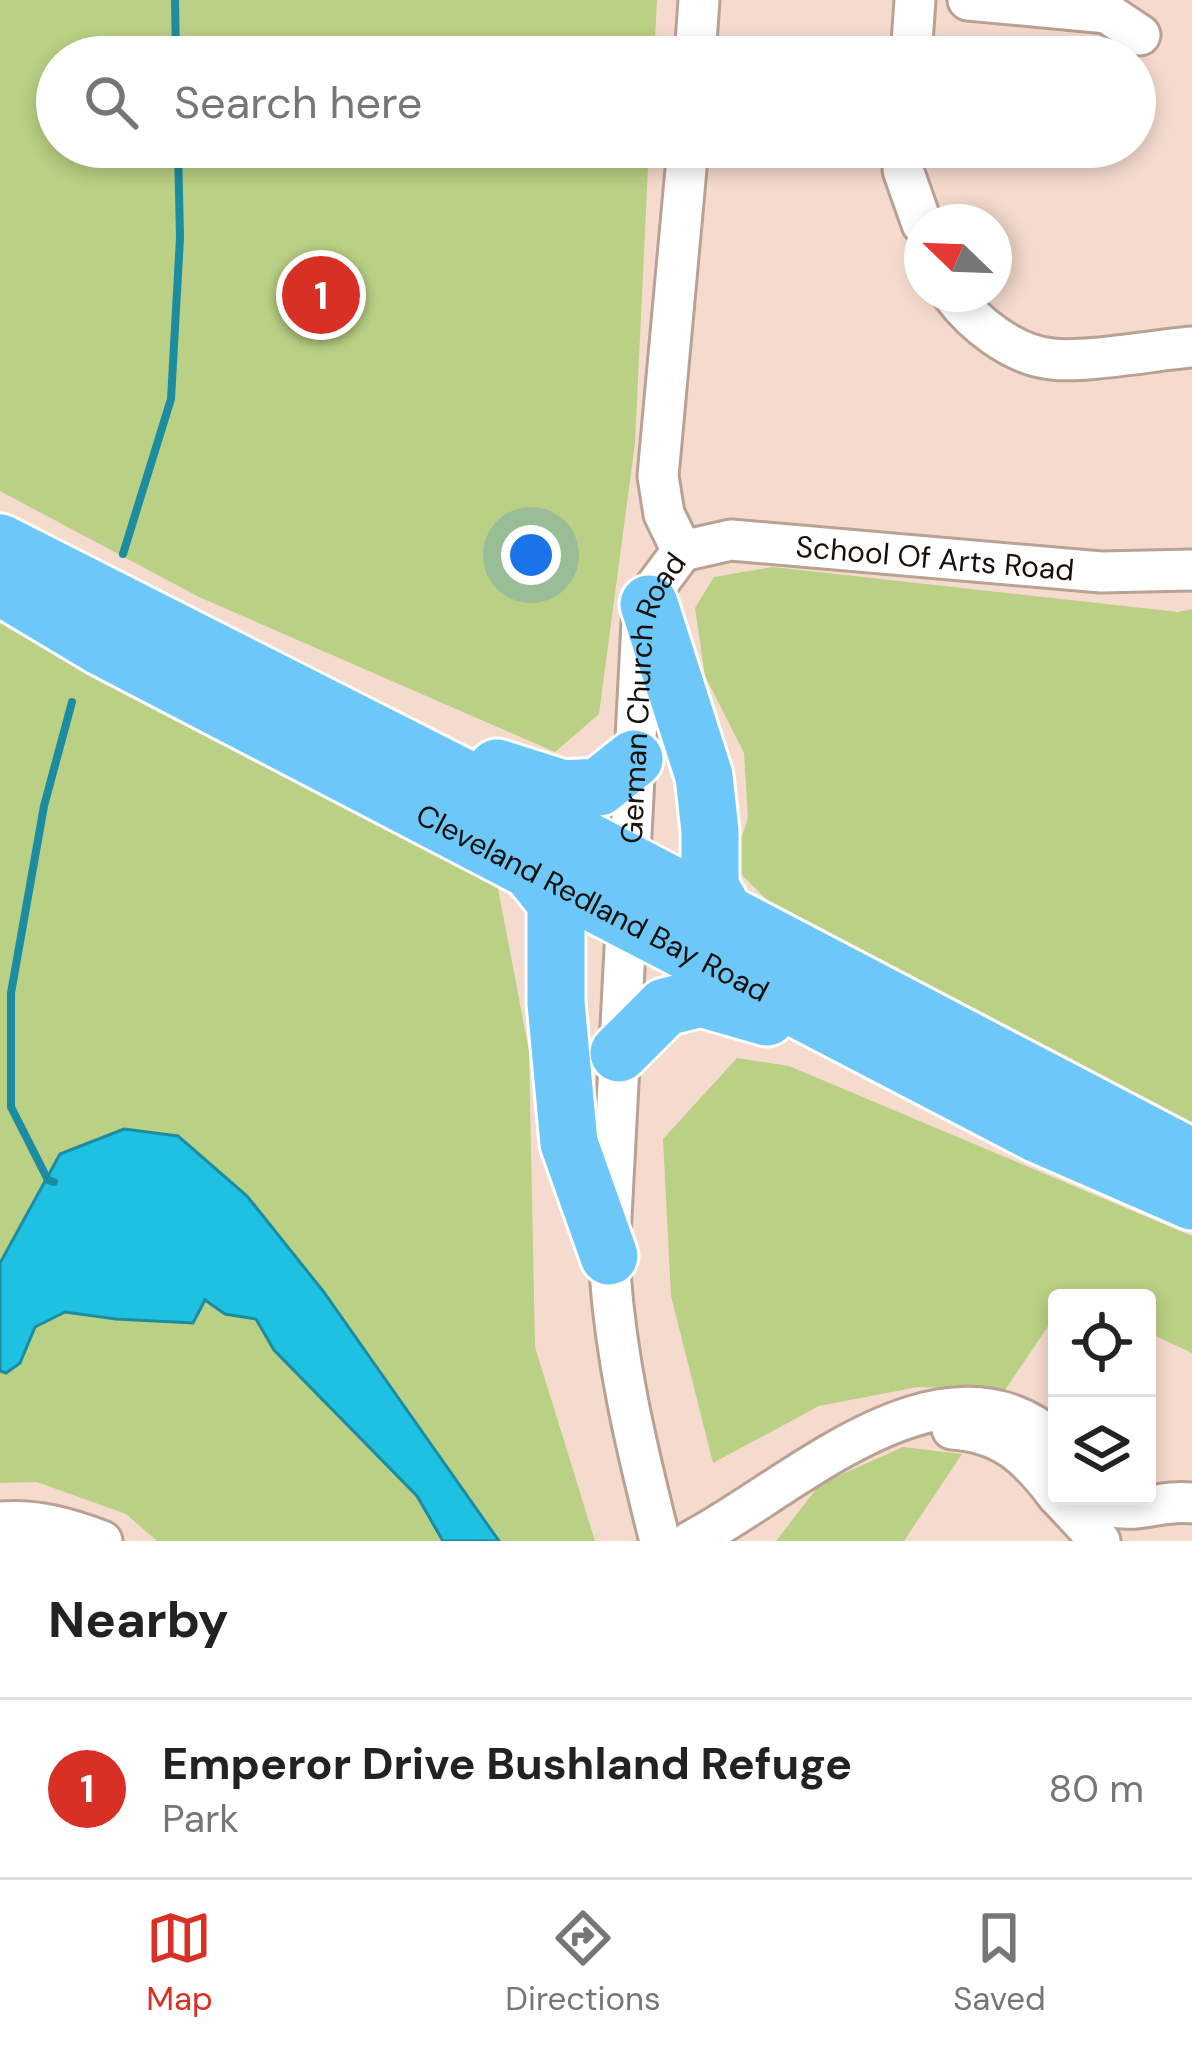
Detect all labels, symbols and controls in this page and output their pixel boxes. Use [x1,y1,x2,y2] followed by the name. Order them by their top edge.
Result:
[36,36,1156,168] search box
[78,69,144,135] icon: search
[174,73,422,132] text: Search here
[904,204,1012,312] north arrow
[282,250,360,340] pin: 1
[501,525,561,585] your location
[794,526,1076,589] street label: School Of Arts Road
[611,544,694,845] street label: German Church Road
[410,795,776,1010] street label: Cleveland Redland Bay Road
[1048,1289,1156,1505] map controls
[1048,1289,1156,1397] button: locate
[1048,1397,1156,1505] button: layers
[48,1586,229,1653] text: Nearby
[162,1734,852,1793] text: Emperor Drive Bushland Refuge
[80,1763,94,1814] text: 1
[1048,1763,1144,1814] text: 80 m
[162,1793,239,1844] text: Park
[146,1905,213,2020] tab: Map
[505,1905,661,2020] tab: Directions
[953,1905,1046,2020] tab: Saved

